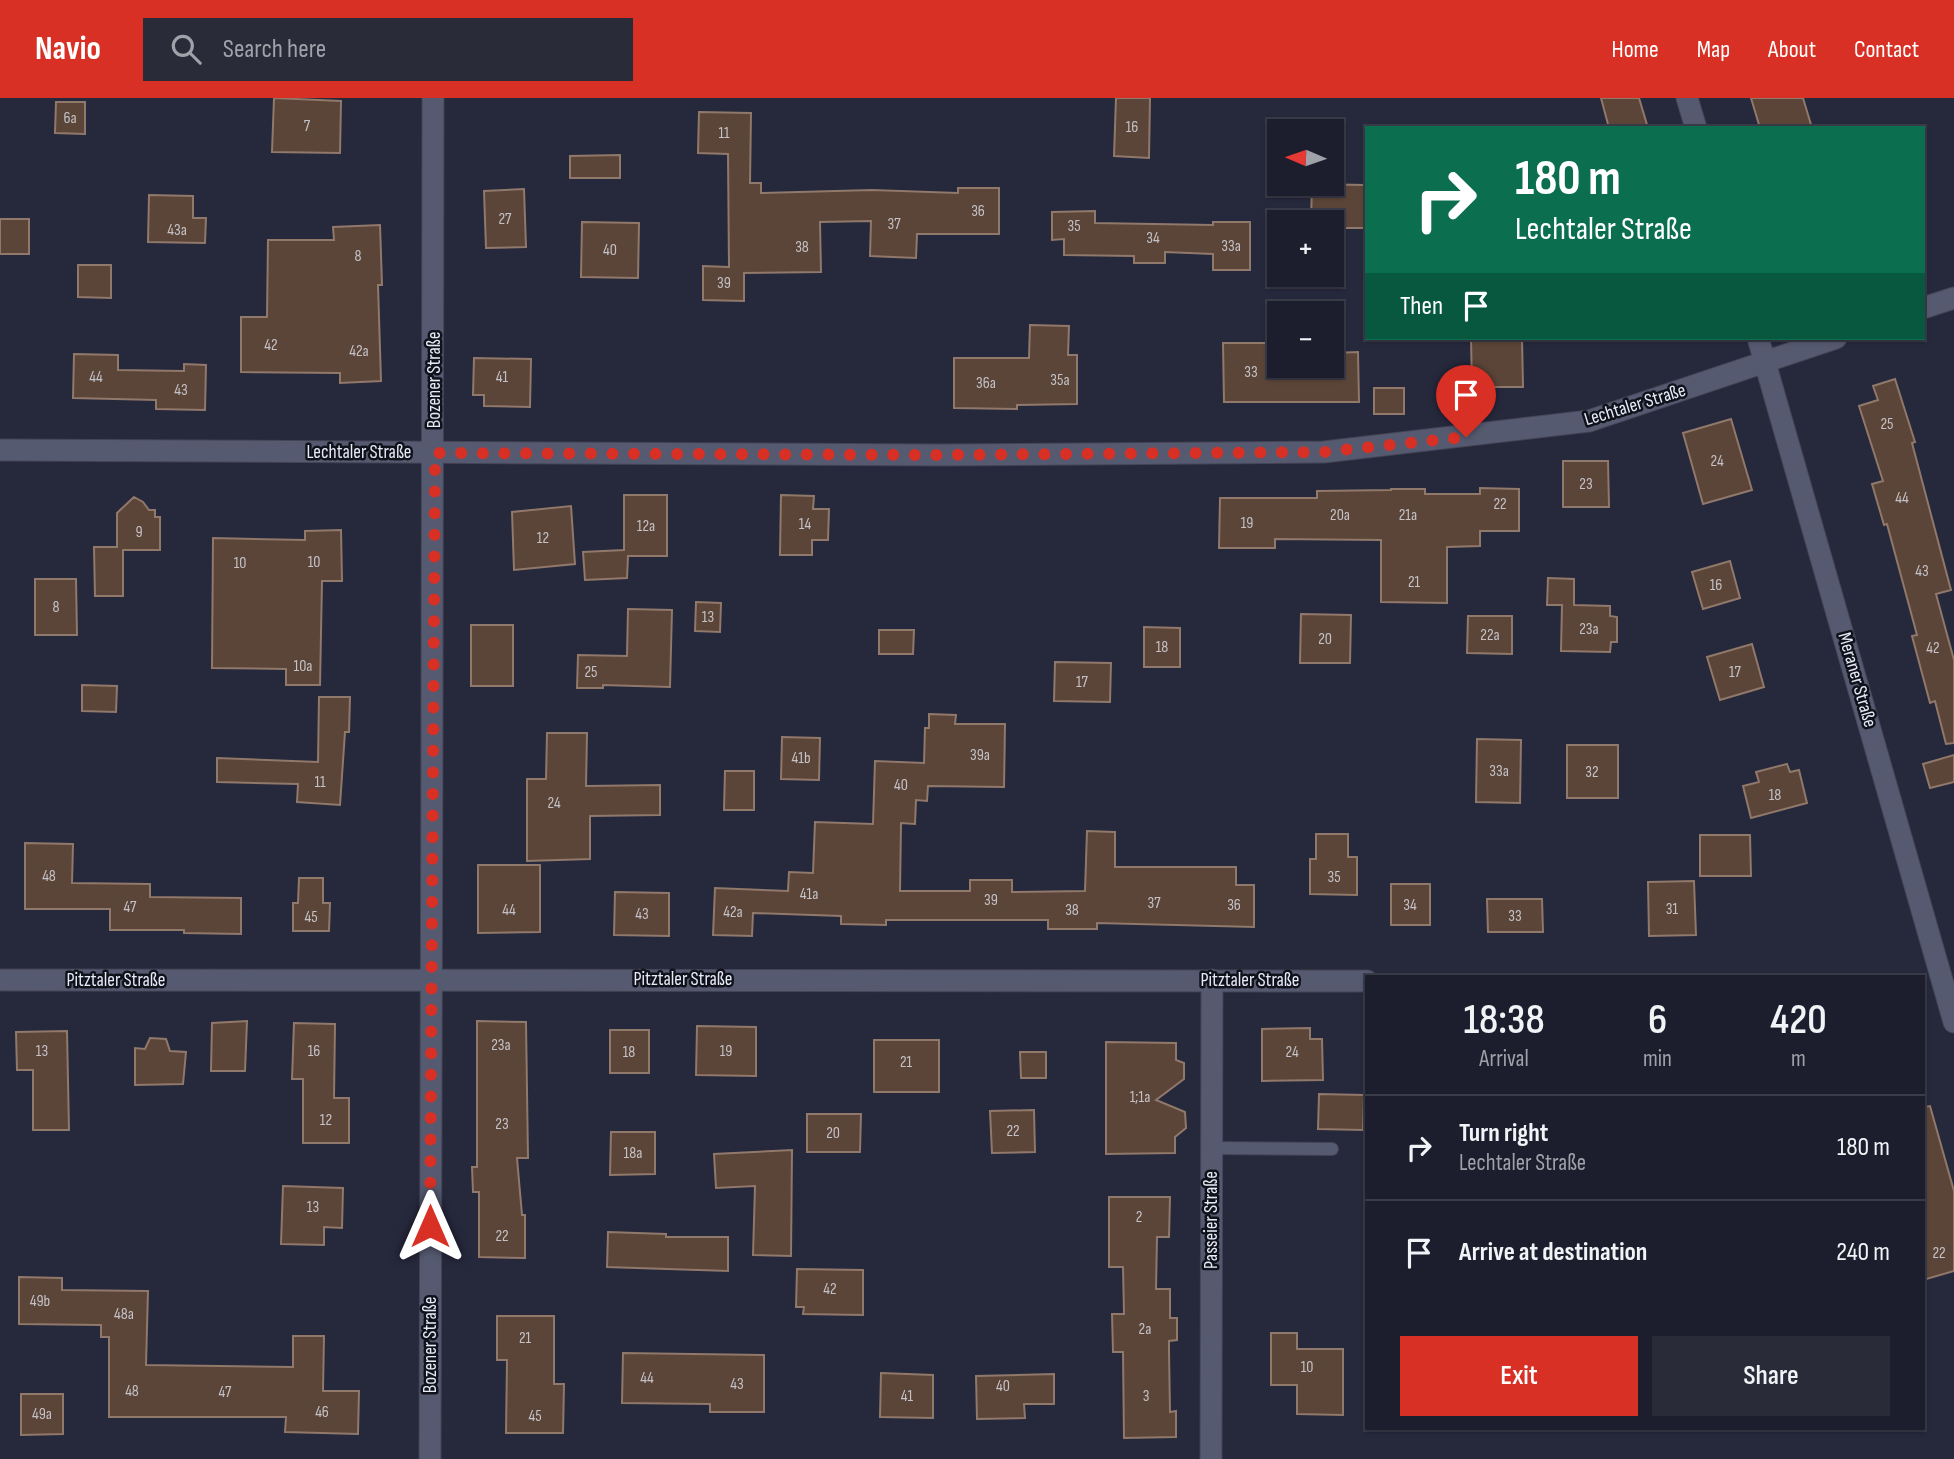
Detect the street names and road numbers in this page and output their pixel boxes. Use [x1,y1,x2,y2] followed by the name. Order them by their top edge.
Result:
[423,332,446,428] street label: Bozener Straße
[1581,379,1689,431] street label: Lechtaler Straße
[307,441,412,464] street label: Lechtaler Straße
[1832,630,1882,730] street label: Meraner Straße
[634,968,732,991] street label: Pitztaler Straße
[67,969,165,992] street label: Pitztaler Straße
[1201,969,1299,992] street label: Pitztaler Straße
[1200,1171,1223,1269] street label: Passeier Straße
[419,1297,442,1393] street label: Bozener Straße

